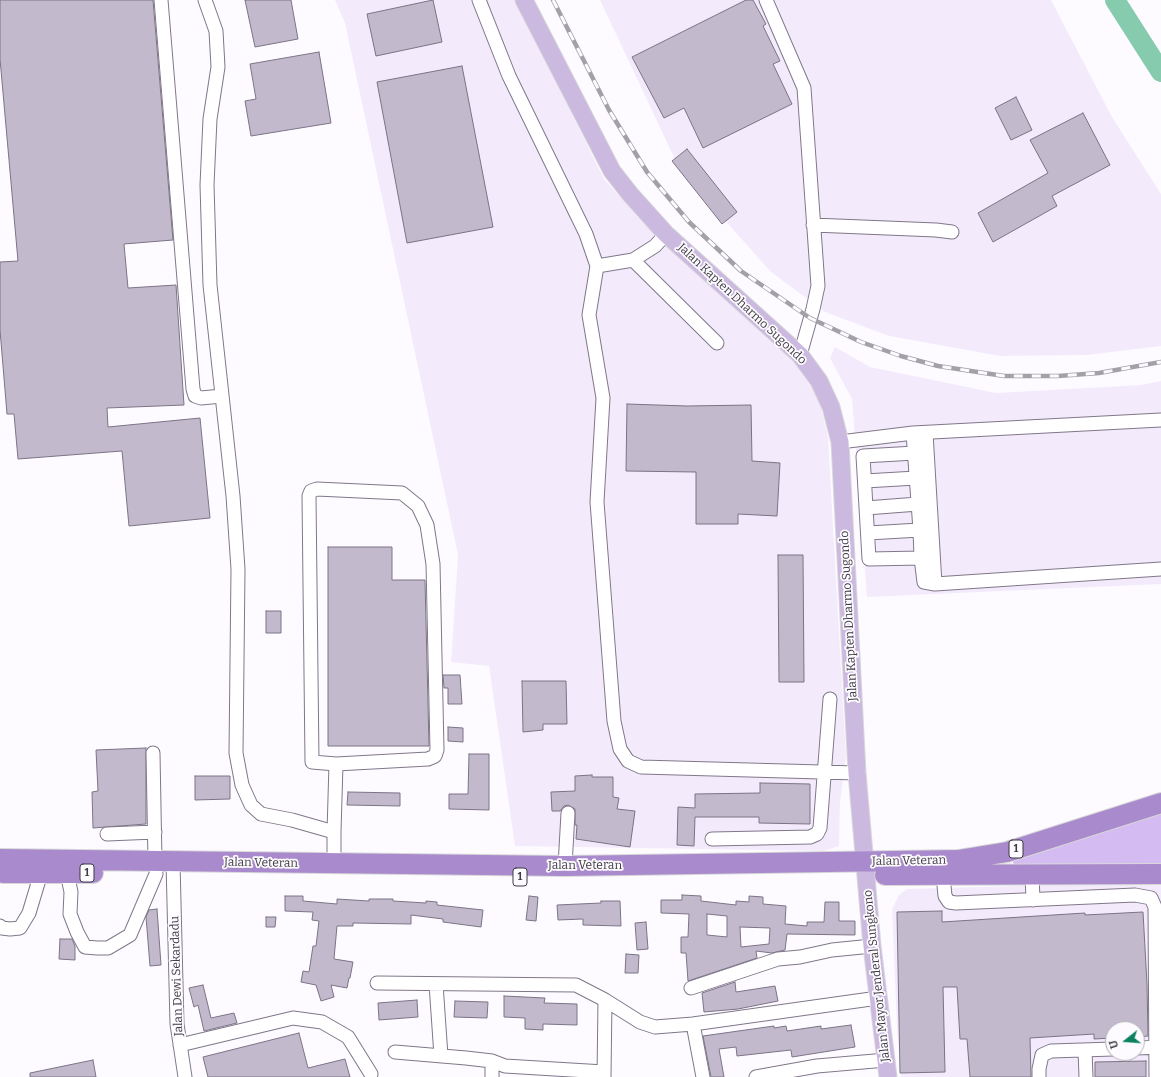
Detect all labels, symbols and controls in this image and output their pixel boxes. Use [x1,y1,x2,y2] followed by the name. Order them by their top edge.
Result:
[675,241,809,367] street label: Jalan Kapten Dharmo Sugondo
[837,530,861,702] street label: Jalan Kapten Dharmo Sugondo
[1009,840,1023,858] road number: 1
[872,853,946,869] street label: Jalan Veteran
[224,855,298,871] street label: Jalan Veteran
[548,859,622,873] street label: Jalan Veteran
[80,864,94,882] road number: 1
[513,868,527,886] road number: 1
[861,889,893,1063] street label: Jalan Mayor Jenderal Sungkono
[168,916,186,1036] street label: Jalan Dewi Sekardadu
[1105,1021,1145,1061] north arrow
[1107,1039,1121,1050] text: U

